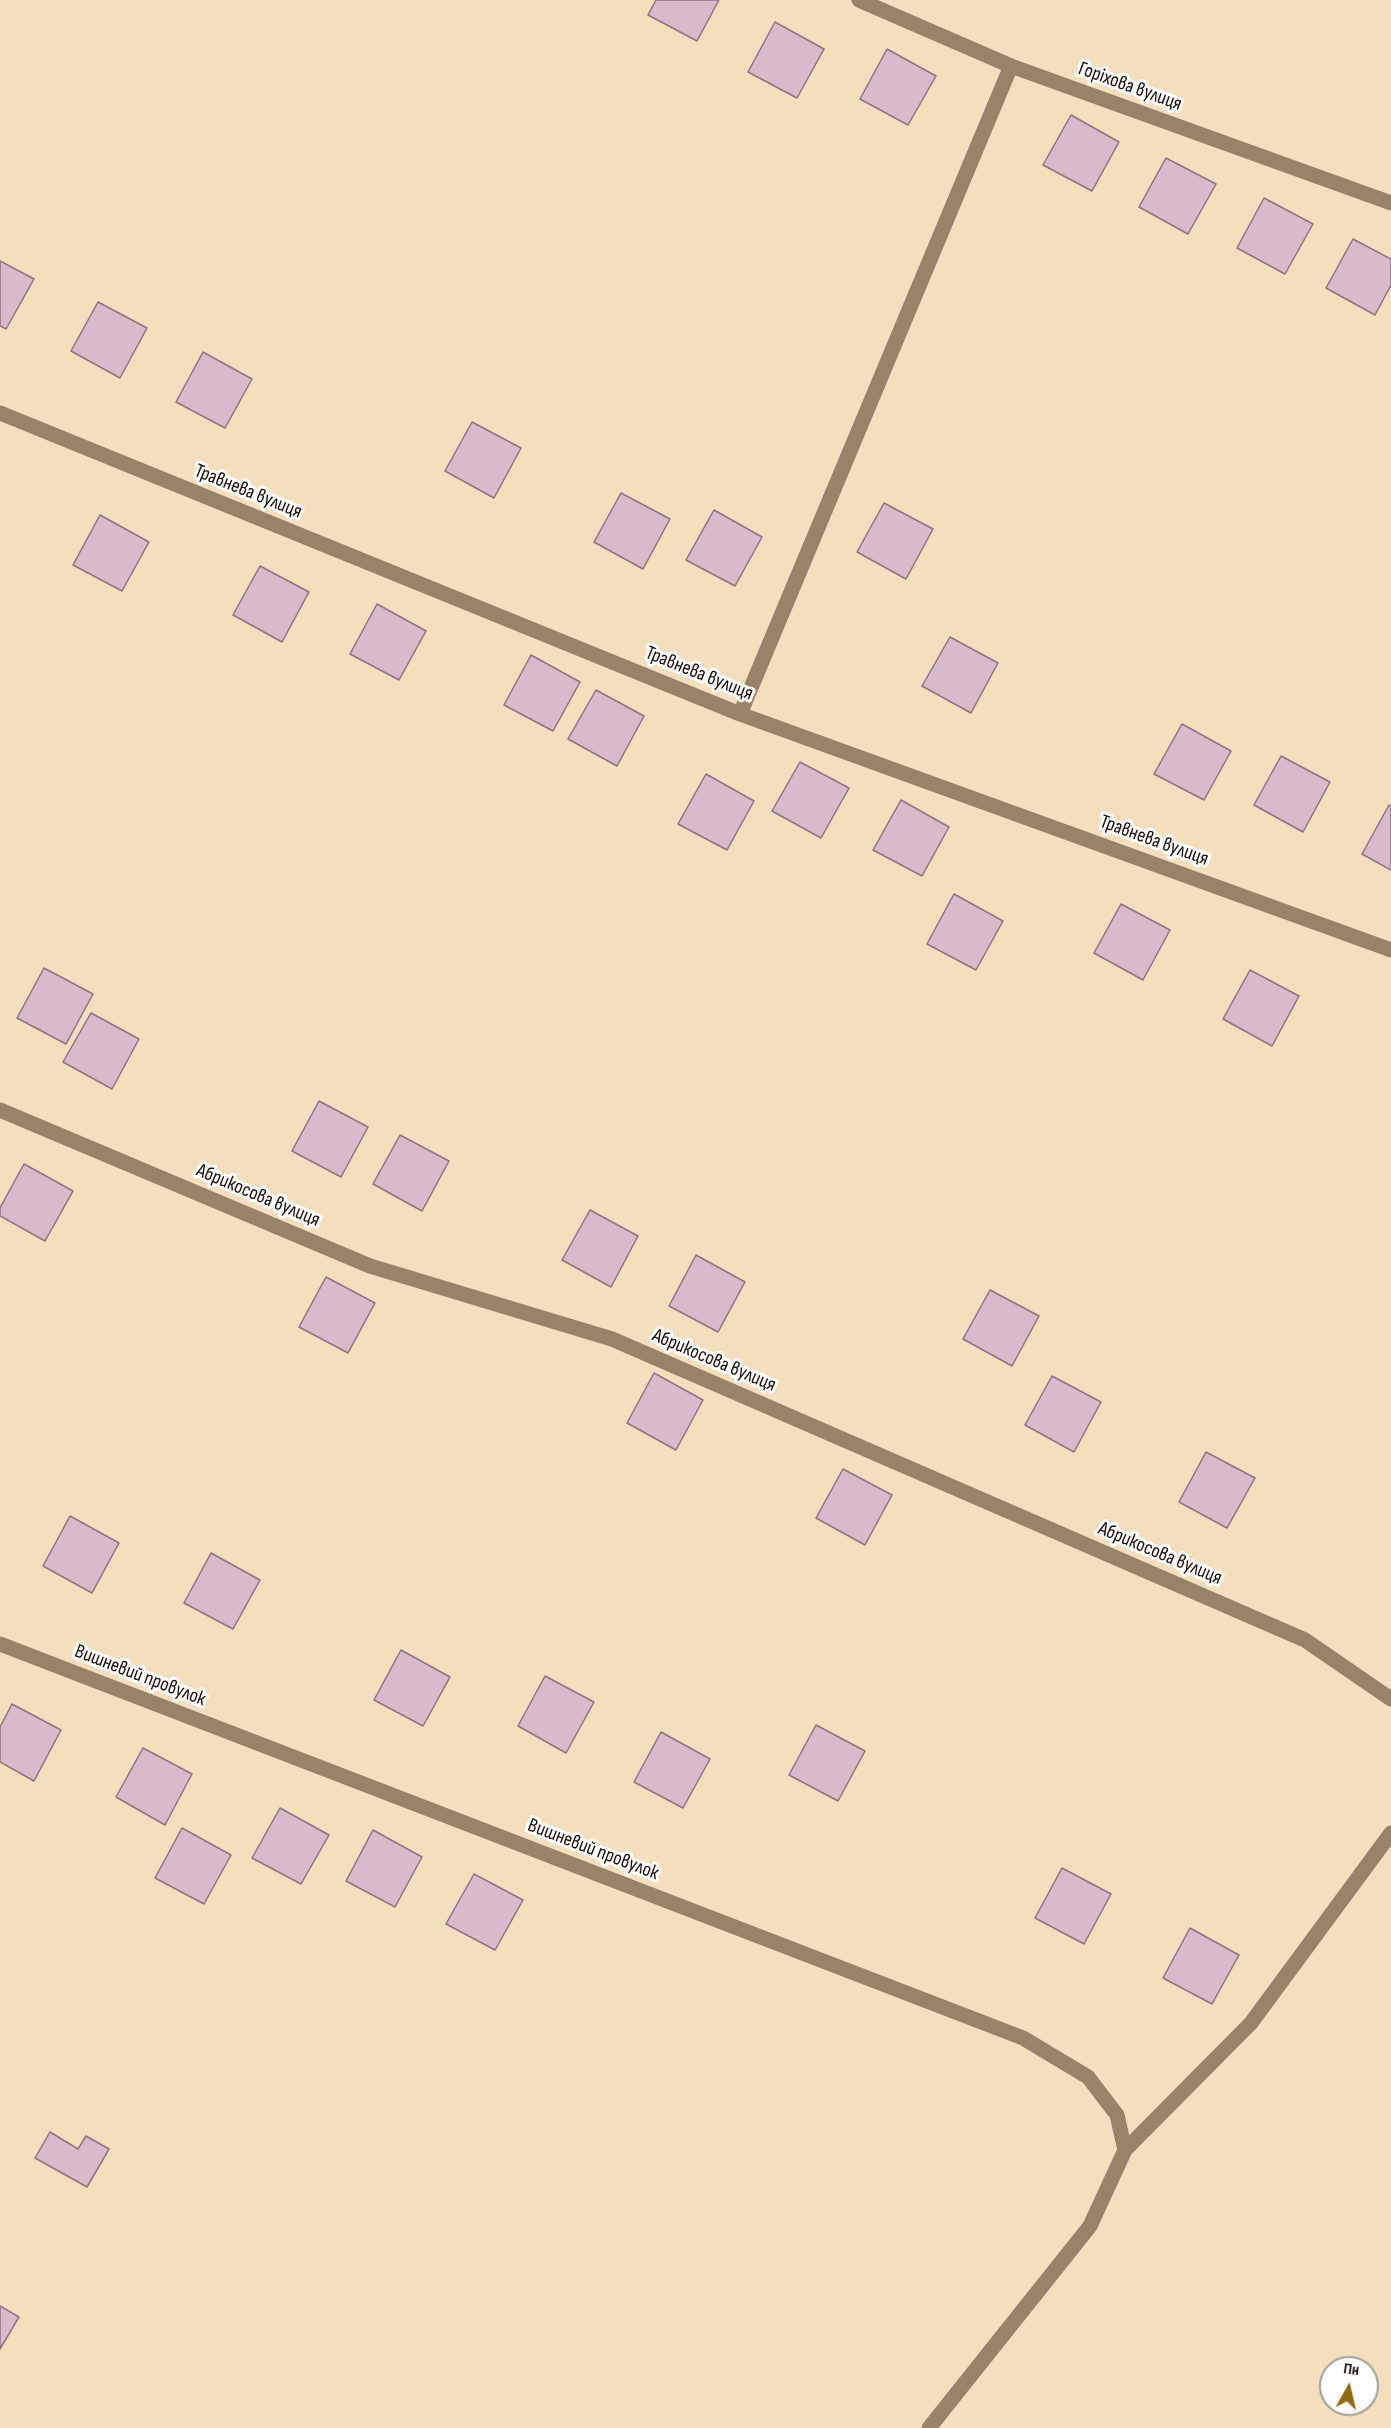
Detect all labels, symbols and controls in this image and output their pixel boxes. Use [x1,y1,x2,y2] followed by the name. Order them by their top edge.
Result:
[1075,57,1185,117] street label: Горіхова вулиця
[191,460,305,524] street label: Травнева вулиця
[642,642,756,706] street label: Травнева вулиця
[1096,810,1212,872] street label: Травнева вулиця
[193,1159,323,1233] street label: Абрикосова вулиця
[649,1324,779,1398] street label: Абрикосова вулиця
[1095,1517,1225,1591] street label: Абрикосова вулиця
[71,1640,209,1712] street label: Вишневий провулок
[524,1814,662,1886] street label: Вишневий провулок
[1319,2356,1379,2416] north arrow
[1342,2359,1360,2380] text: Пн

